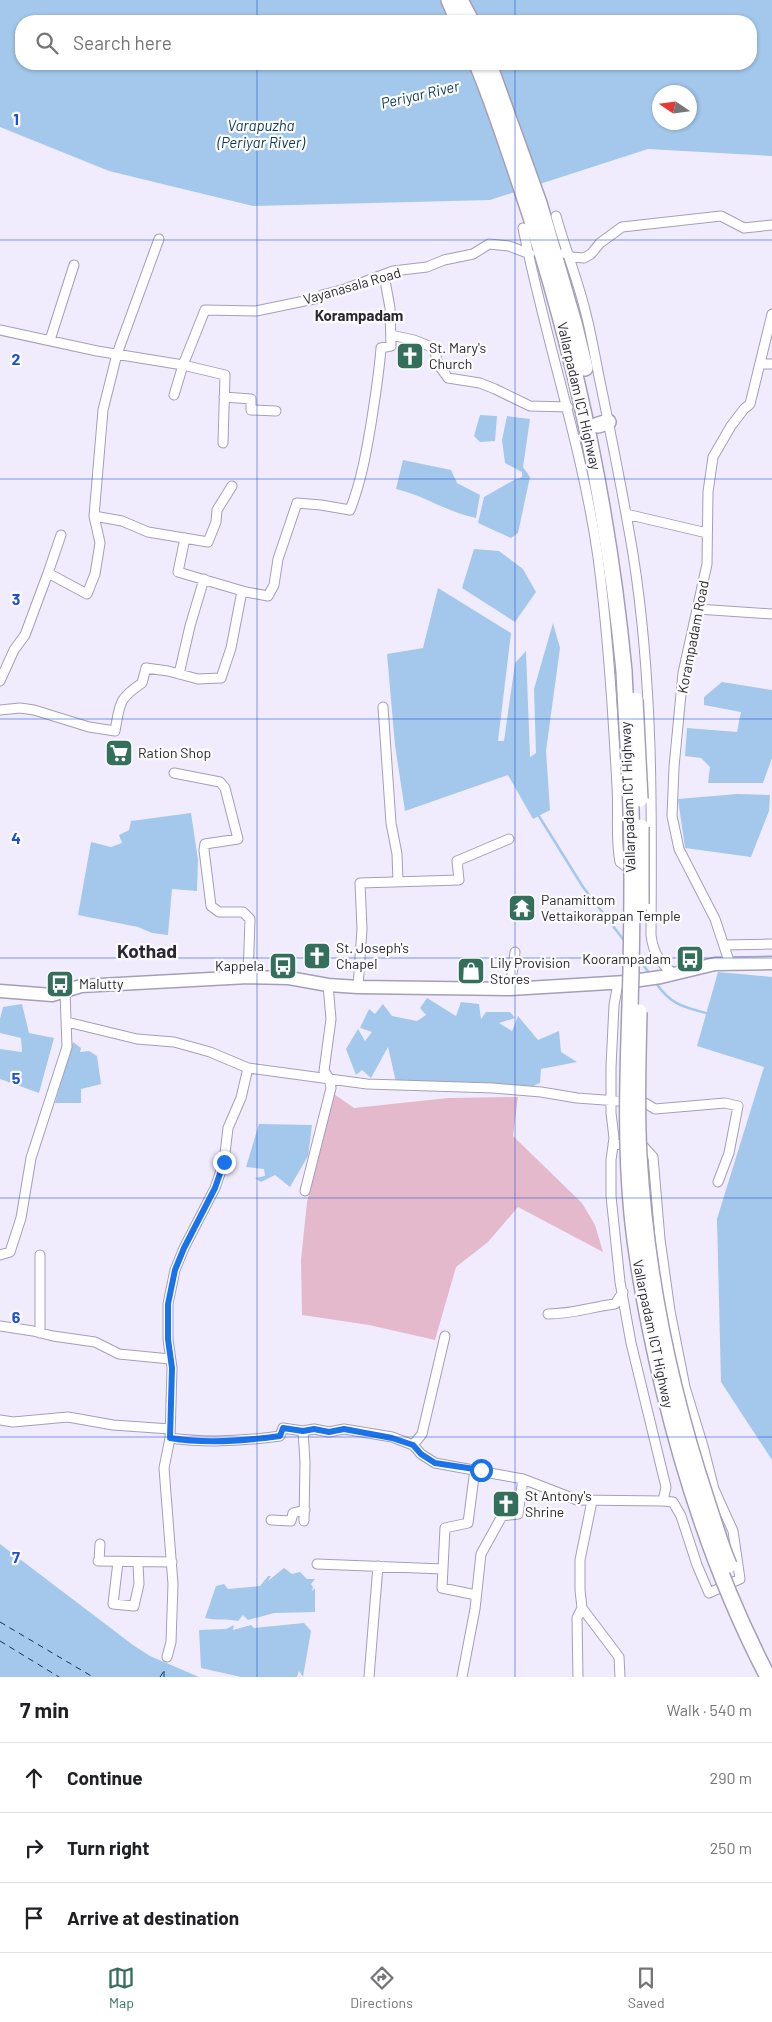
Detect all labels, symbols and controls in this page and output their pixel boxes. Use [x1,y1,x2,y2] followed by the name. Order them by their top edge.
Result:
[15,15,757,70] search box
[33,29,61,57] icon: search
[73,31,172,54] text: Search here
[379,76,461,112] water label: Periyar River
[652,85,697,130] north arrow
[13,109,19,128] text: 1
[217,116,306,151] water label: Varapuzha (Periyar River)
[301,263,403,308] street label: Vayanasala Road
[315,306,403,324] district label: Korampadam
[554,320,605,472] street label: Vallarpadam ICT Highway
[429,339,487,372] place label: St. Mary's Church
[395,341,425,371] church icon: St. Mary's Church
[12,349,21,368] text: 2
[673,579,712,695] street label: Korampadam Road
[12,589,20,608] text: 3
[616,721,639,873] street label: Vallarpadam ICT Highway
[104,738,134,768] supermarket icon: Ration Shop
[138,744,211,761] place label: Ration Shop
[11,828,21,847] text: 4
[541,891,681,924] place label: Panamittom Vettaikorappan Temple
[507,893,537,923] temple icon: Panamittom Vettaikorappan Temple
[117,939,177,962] district label: Kothad
[336,939,409,972] place label: St. Joseph's Chapel
[302,941,332,971] church icon: St. Joseph's Chapel
[675,944,705,974] bus stop icon: Koorampadam
[582,950,671,967] place label: Koorampadam
[268,951,298,981] bus stop icon: Kappela
[490,954,570,987] place label: Lily Provision Stores
[456,956,486,986] shop icon: Lily Provision Stores
[215,957,264,974] place label: Kappela
[45,969,75,999] bus stop icon: Malutty
[79,975,124,992] place label: Malutty
[12,1068,21,1087] text: 5
[213,1151,236,1174] route end
[629,1258,678,1410] street label: Vallarpadam ICT Highway
[12,1307,21,1326] text: 6
[470,1459,493,1482] route start
[525,1487,592,1520] place label: St Antony's Shrine
[491,1489,521,1519] church icon: St Antony's Shrine
[12,1547,20,1566] text: 7
[20,1697,69,1722] text: 7 min
[667,1700,752,1719] text: Walk · 540 m
[20,1764,48,1792] icon: ahead
[67,1766,143,1789] text: Continue
[710,1768,752,1787] text: 290 m
[20,1834,48,1862] icon: right
[67,1836,149,1859] text: Turn right
[710,1838,752,1857] text: 250 m
[20,1904,48,1932] icon: arrive
[67,1906,239,1929] text: Arrive at destination
[107,1964,135,2011] tab: Map
[350,1964,413,2011] tab: Directions
[628,1964,665,2011] tab: Saved

